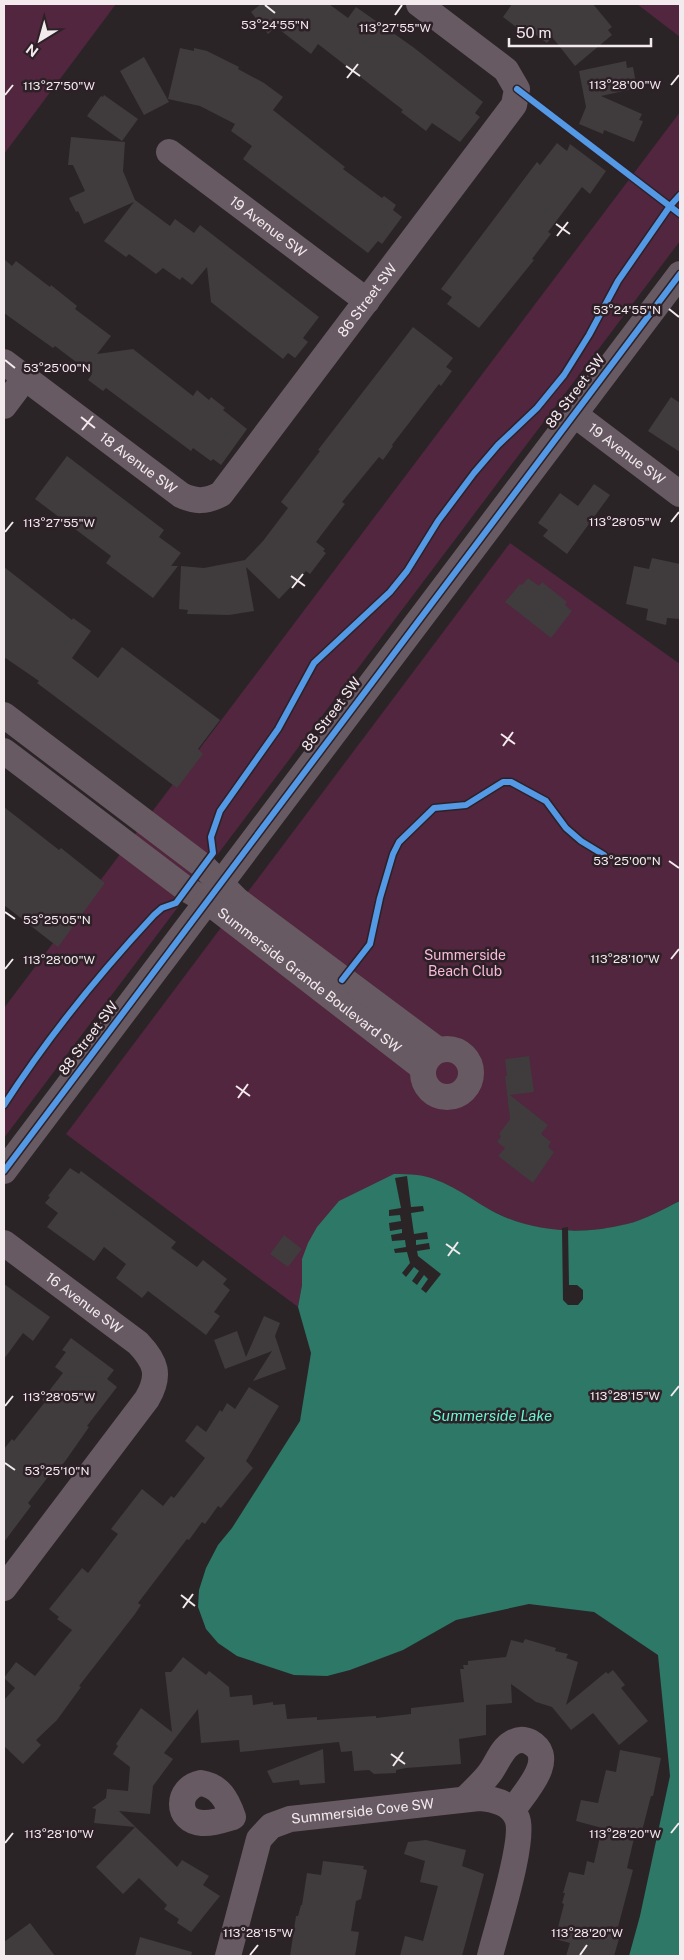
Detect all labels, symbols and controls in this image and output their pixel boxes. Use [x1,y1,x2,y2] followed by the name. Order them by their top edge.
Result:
[15,15,65,65] north arrow
[509,15,652,47] scale bar
[241,18,309,32] text: 53°24'55"N
[359,21,432,35] text: 113°27'55"W
[516,24,551,41] text: 50 m
[23,41,41,60] text: N
[589,78,662,92] text: 113°28'00"W
[23,79,95,93] text: 113°27'50"W
[227,193,310,261] street label: 19 Avenue SW
[334,260,400,340] street label: 86 Street SW
[593,303,661,317] text: 53°24'55"N
[542,350,608,431] street label: 88 Street SW
[23,361,91,375] text: 53°25'00"N
[585,420,669,488] street label: 19 Avenue SW
[97,429,180,497] street label: 18 Avenue SW
[589,515,662,529] text: 113°28'05"W
[23,516,96,530] text: 113°27'55"W
[298,673,364,754] street label: 88 Street SW
[593,854,661,868] text: 53°25'00"N
[214,904,405,1057] street label: Summerside Grande Boulevard SW
[23,913,91,927] text: 53°25'05"N
[424,947,506,979] park label: Summerside Beach Club
[590,952,660,966] text: 113°28'10"W
[23,953,96,967] text: 113°28'00"W
[55,997,121,1078] street label: 88 Street SW
[43,1269,126,1337] street label: 16 Avenue SW
[590,1389,661,1403] text: 113°28'15"W
[23,1390,96,1404] text: 113°28'05"W
[432,1407,552,1424] water label: Summerside Lake
[25,1464,90,1478] text: 53°25'10"N
[290,1795,435,1827] street label: Summerside Cove SW
[24,1827,94,1841] text: 113°28'10"W
[589,1827,661,1841] text: 113°28'20"W
[223,1926,294,1940] text: 113°28'15"W
[551,1926,623,1940] text: 113°28'20"W

